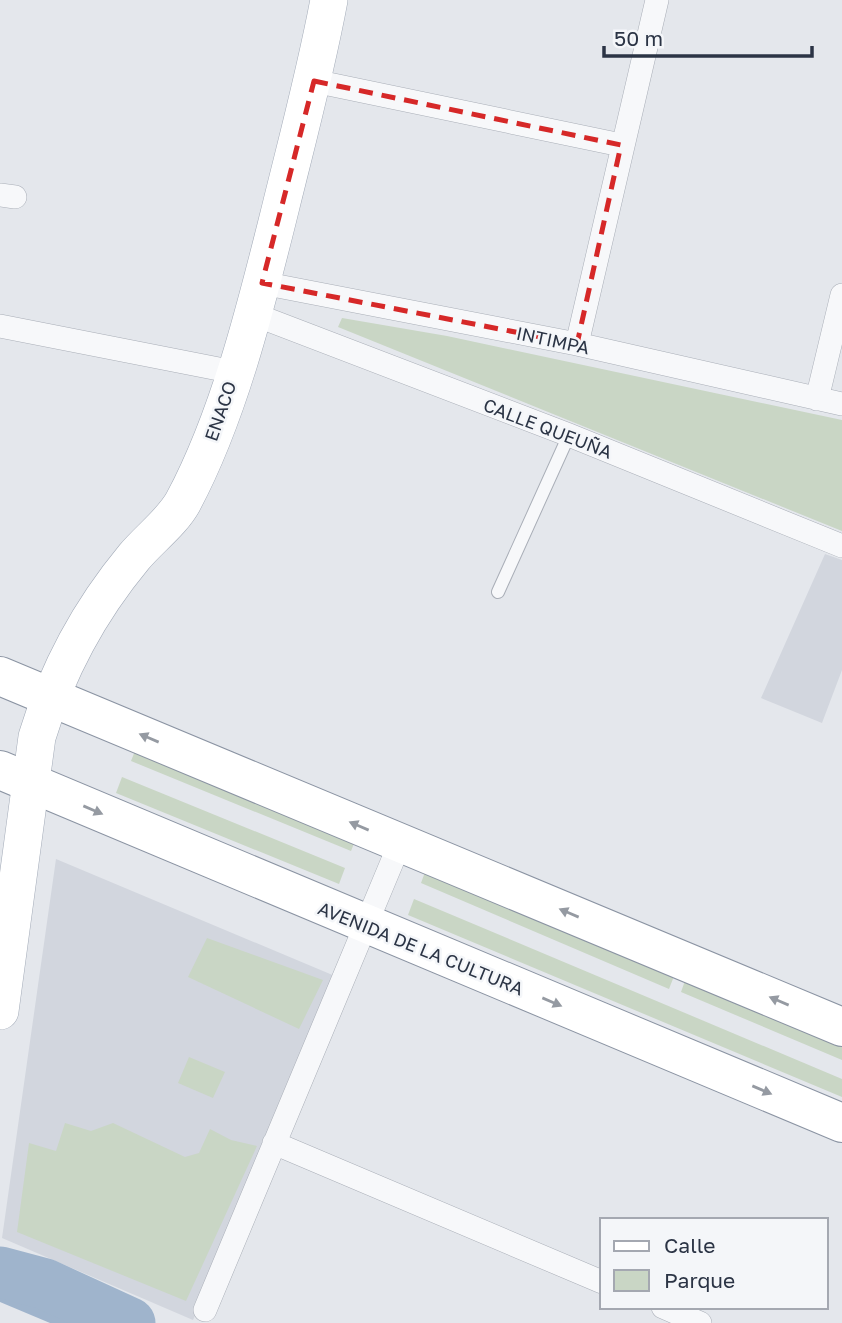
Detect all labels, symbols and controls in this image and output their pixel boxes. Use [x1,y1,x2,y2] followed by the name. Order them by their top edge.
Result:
[604,14,812,58] scale bar
[614,25,663,51] text: 50 m
[514,322,592,358] street label: INTIMPA
[200,378,240,444] street label: ENACO
[480,393,616,463] street label: CALLE QUEUÑA
[138,733,159,744] one-way arrow
[83,805,104,816] one-way arrow
[349,820,370,831] one-way arrow
[315,897,527,999] street label: AVENIDA DE LA CULTURA
[558,908,579,919] one-way arrow
[769,995,789,1007] one-way arrow
[541,997,562,1008] one-way arrow
[751,1085,772,1096] one-way arrow
[600,1218,828,1309] legend
[664,1232,716,1258] text: Calle
[664,1267,735,1293] text: Parque

